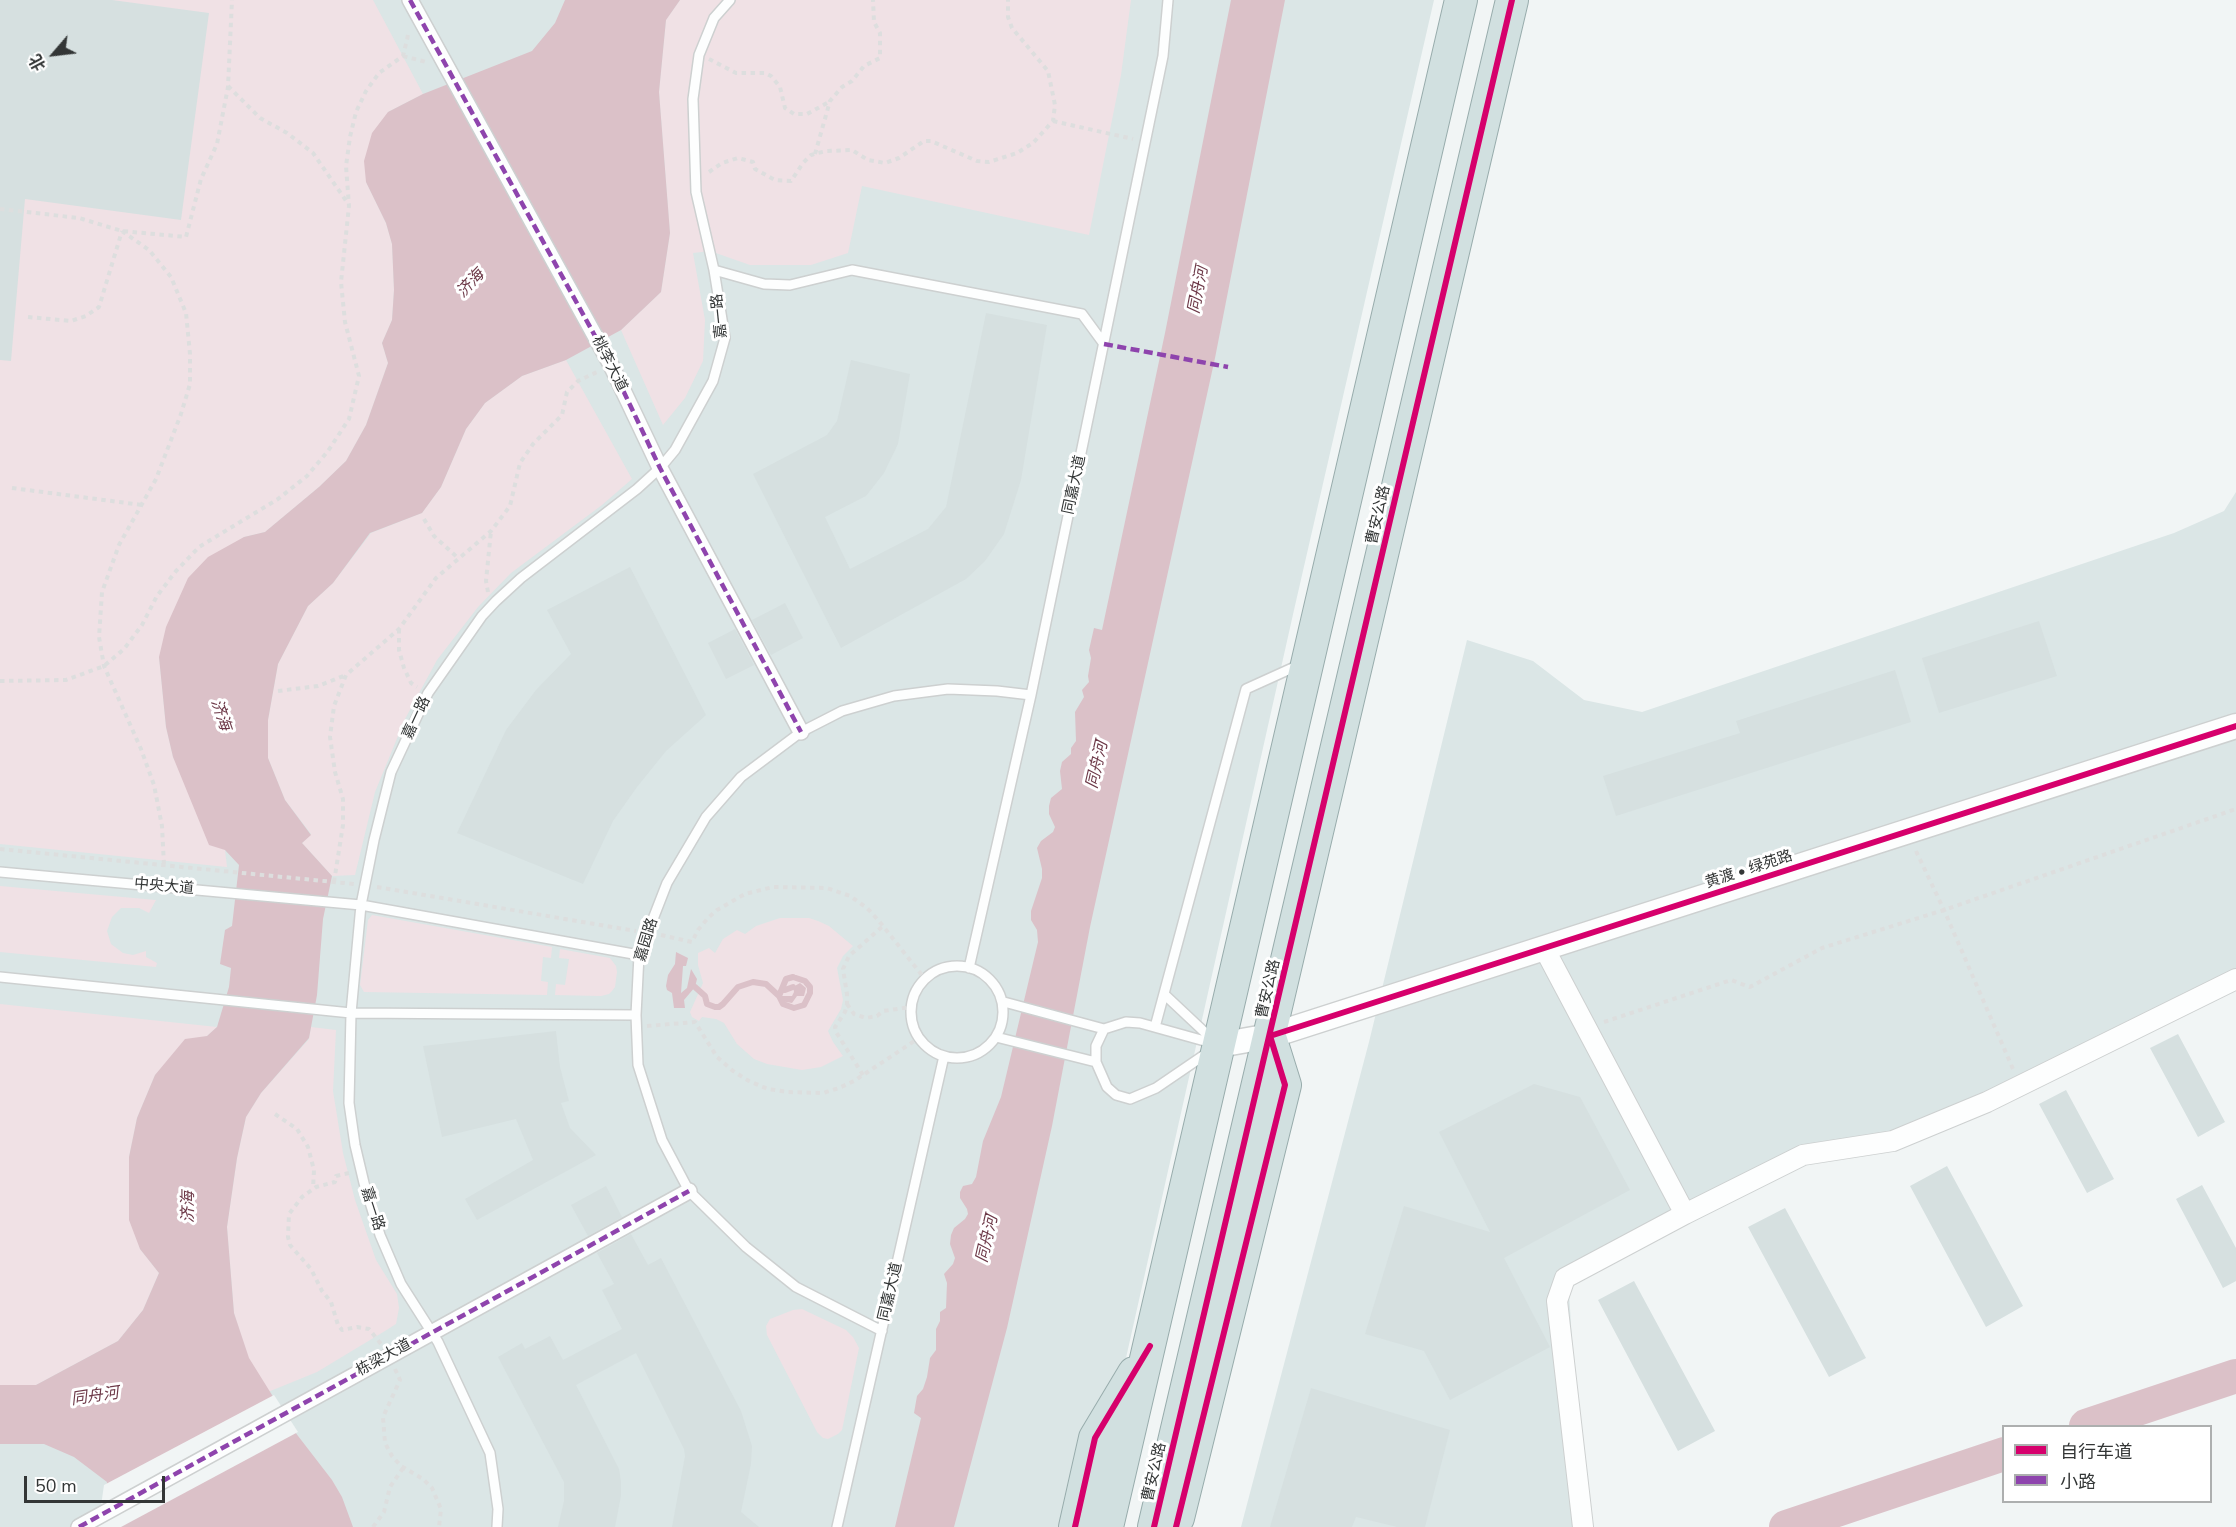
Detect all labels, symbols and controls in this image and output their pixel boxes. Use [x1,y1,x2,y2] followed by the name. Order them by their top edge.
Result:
[24,24,84,84] north arrow
[25,50,52,75] text: 北
[1185,265,1213,315] water label: 同舟河
[453,266,489,302] water label: 济海
[709,293,731,339] street label: 嘉一路
[587,333,631,395] street label: 桃李大道
[1060,454,1090,516] street label: 同嘉大道
[1363,484,1395,546] street label: 曹安公路
[399,694,435,742] street label: 嘉一路
[206,697,234,733] water label: 济海
[1083,739,1113,791] water label: 同舟河
[1703,847,1795,893] street label: 黄渡 • 绿苑路
[133,875,195,899] street label: 中央大道
[632,916,662,964] street label: 嘉园路
[1253,958,1285,1020] street label: 曹安公路
[356,1185,388,1233] street label: 嘉一路
[179,1191,199,1223] water label: 济海
[973,1213,1003,1265] water label: 同舟河
[875,1261,907,1323] street label: 同嘉大道
[353,1336,415,1380] street label: 栋梁大道
[70,1384,120,1410] water label: 同舟河
[2002,1425,2212,1503] legend
[2060,1440,2132,1464] text: 自行车道
[1139,1441,1171,1503] street label: 曹安公路
[27,1464,168,1502] scale bar
[2060,1470,2096,1494] text: 小路
[35,1474,77,1498] text: 50 m

